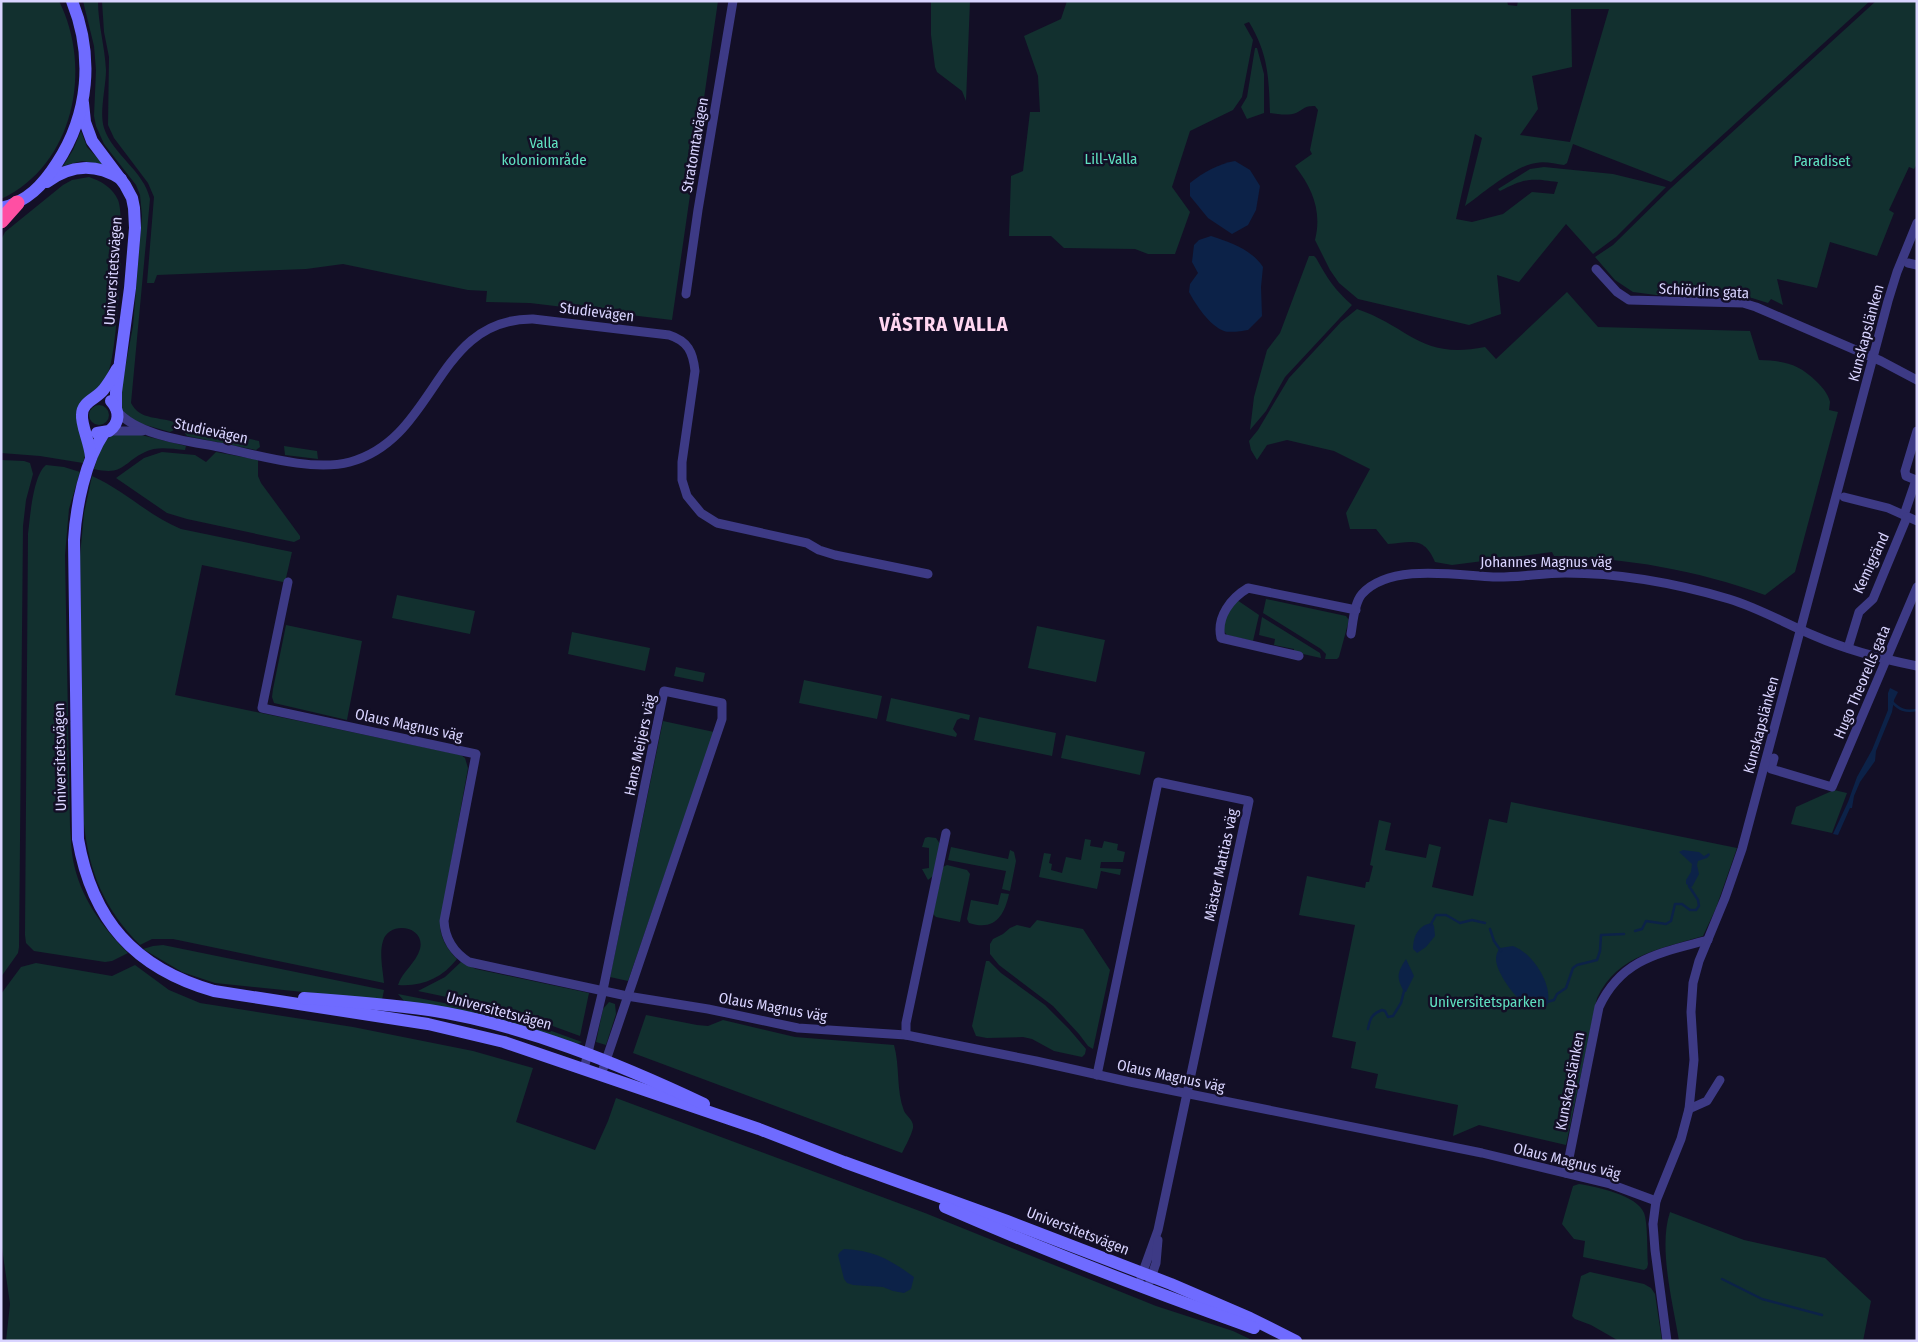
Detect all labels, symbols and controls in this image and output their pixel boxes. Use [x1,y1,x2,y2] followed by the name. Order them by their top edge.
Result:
[678,96,712,194] street label: Stratomtavägen
[501,134,587,169] park label: Valla koloniområde
[1085,150,1137,168] park label: Lill-Valla
[1793,152,1851,170] park label: Paradiset
[100,216,126,326] street label: Universitetsvägen
[1658,280,1750,302] street label: Schiörlins gata
[1844,282,1888,384] street label: Kunskapslänken
[559,298,635,326] street label: Studievägen
[878,312,1009,336] district label: VÄSTRA VALLA
[172,414,250,448] street label: Studievägen
[1849,529,1893,597] street label: Kemigränd
[1480,553,1612,571] street label: Johannes Magnus väg
[1830,622,1894,742] street label: Hugo Theorells gata
[1739,674,1783,776] street label: Kunskapslänken
[620,693,660,797] street label: Hans Meijers väg
[50,702,70,812] street label: Universitetsvägen
[353,705,465,745] street label: Olaus Magnus väg
[1200,807,1242,923] street label: Mäster Mattias väg
[444,988,554,1034] street label: Universitetsvägen
[717,989,829,1025] street label: Olaus Magnus väg
[1429,993,1545,1011] park label: Universitetsparken
[1552,1030,1588,1132] street label: Kunskapslänken
[1115,1056,1227,1096] street label: Olaus Magnus väg
[1512,1139,1622,1183] street label: Olaus Magnus väg
[1024,1203,1132,1259] street label: Universitetsvägen

